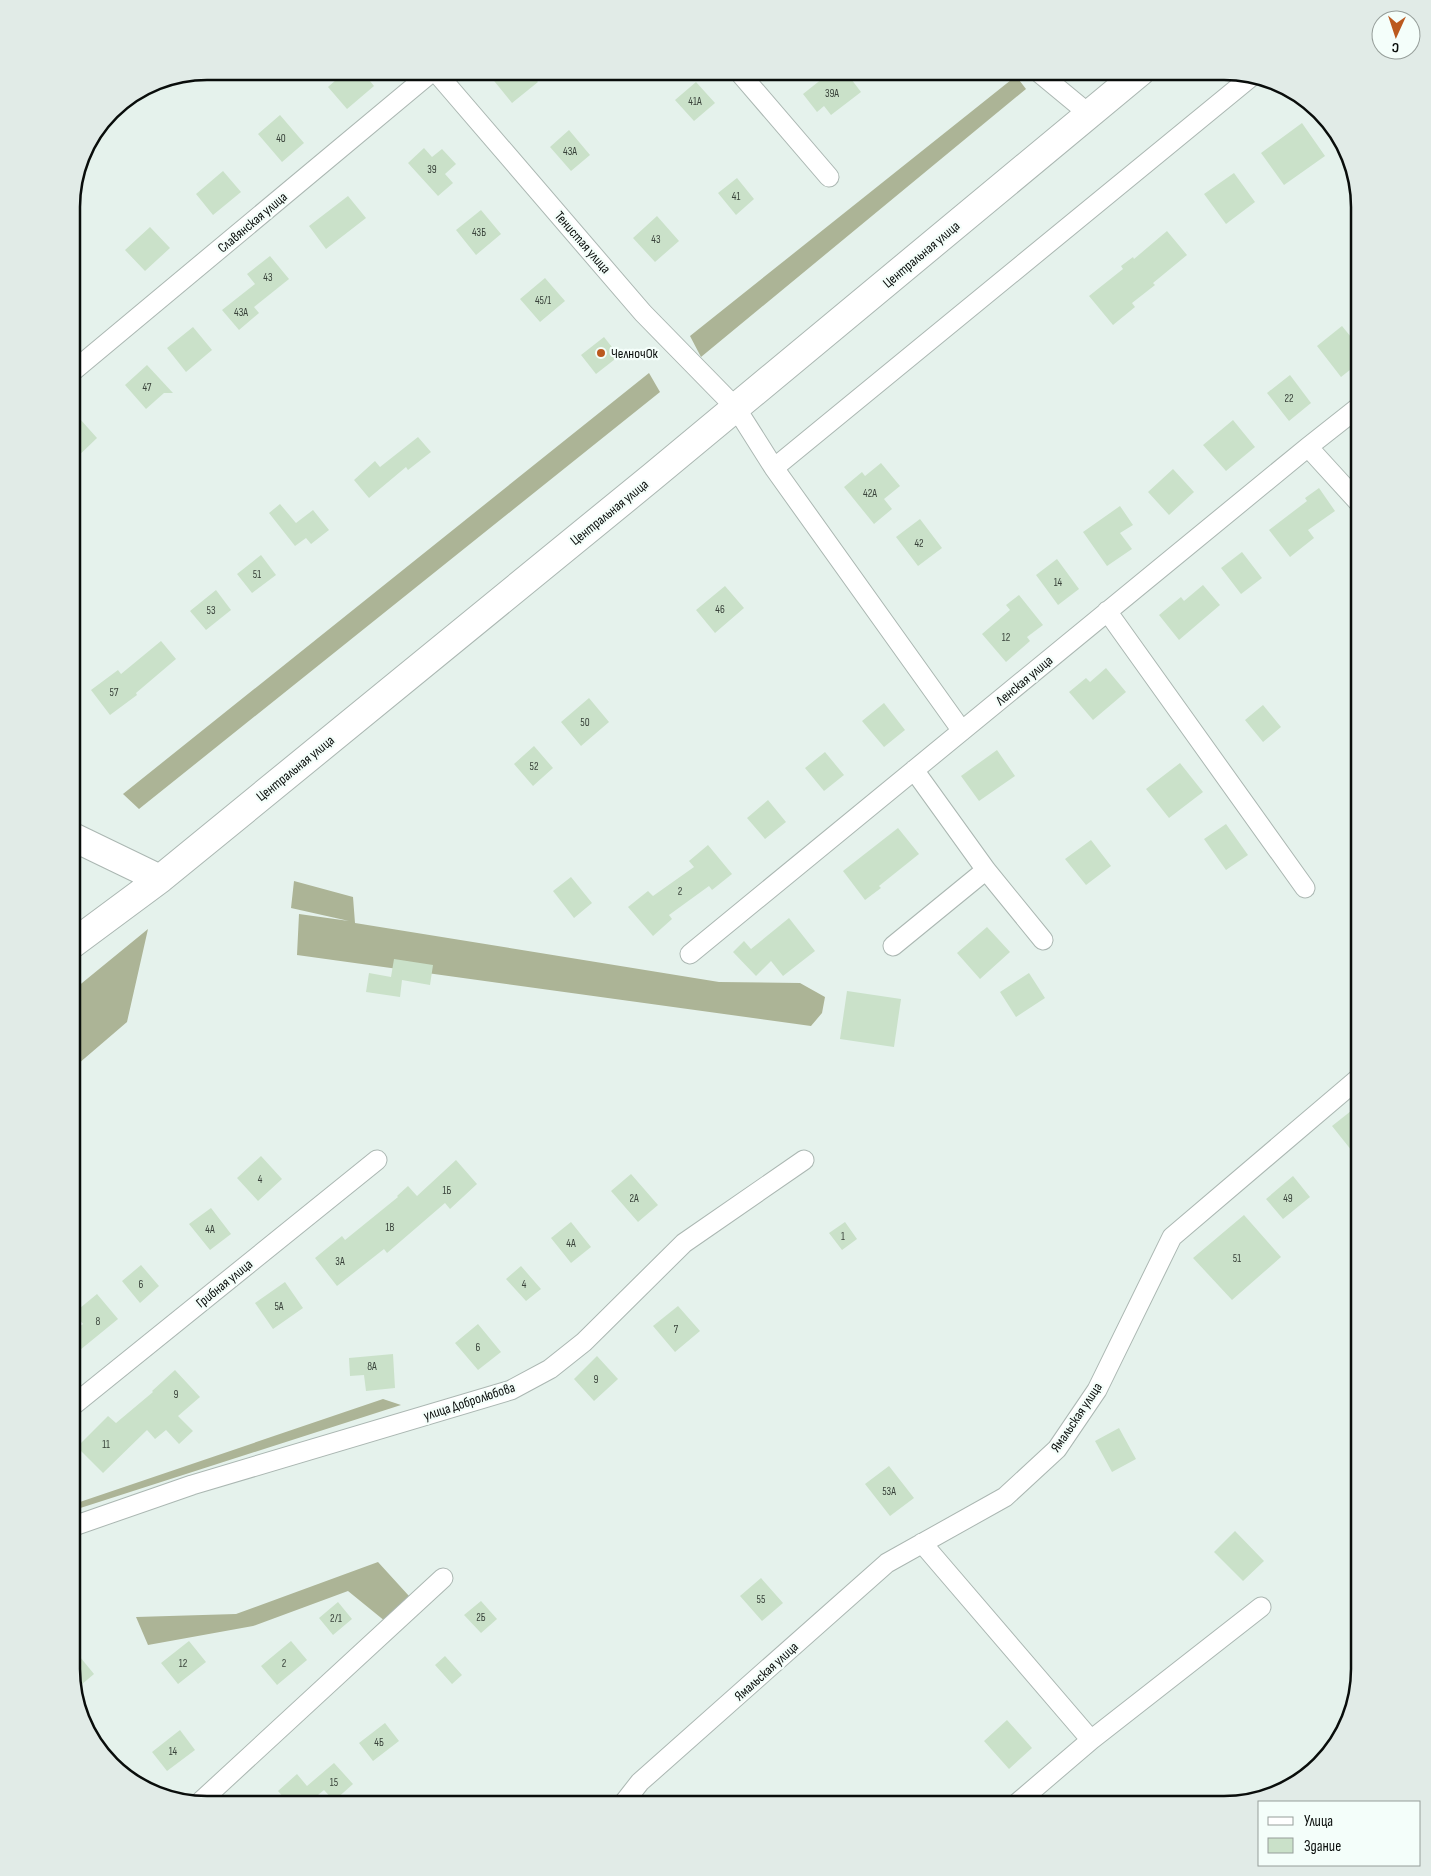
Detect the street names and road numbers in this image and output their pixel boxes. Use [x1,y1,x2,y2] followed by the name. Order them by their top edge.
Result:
[214,188,291,256] street label: Славянская улица
[551,208,614,277] street label: Тенистая улица
[879,217,963,292] street label: Центральная улица
[567,476,652,549] street label: Центральная улица
[992,652,1056,710] street label: Ленская улица
[253,732,338,805] street label: Центральная улица
[193,1255,256,1311] street label: Грибная улица
[421,1379,517,1424] street label: улица Добролюбова
[1047,1379,1106,1455] street label: Ямальская улица
[731,1638,802,1704] street label: Ямальская улица

